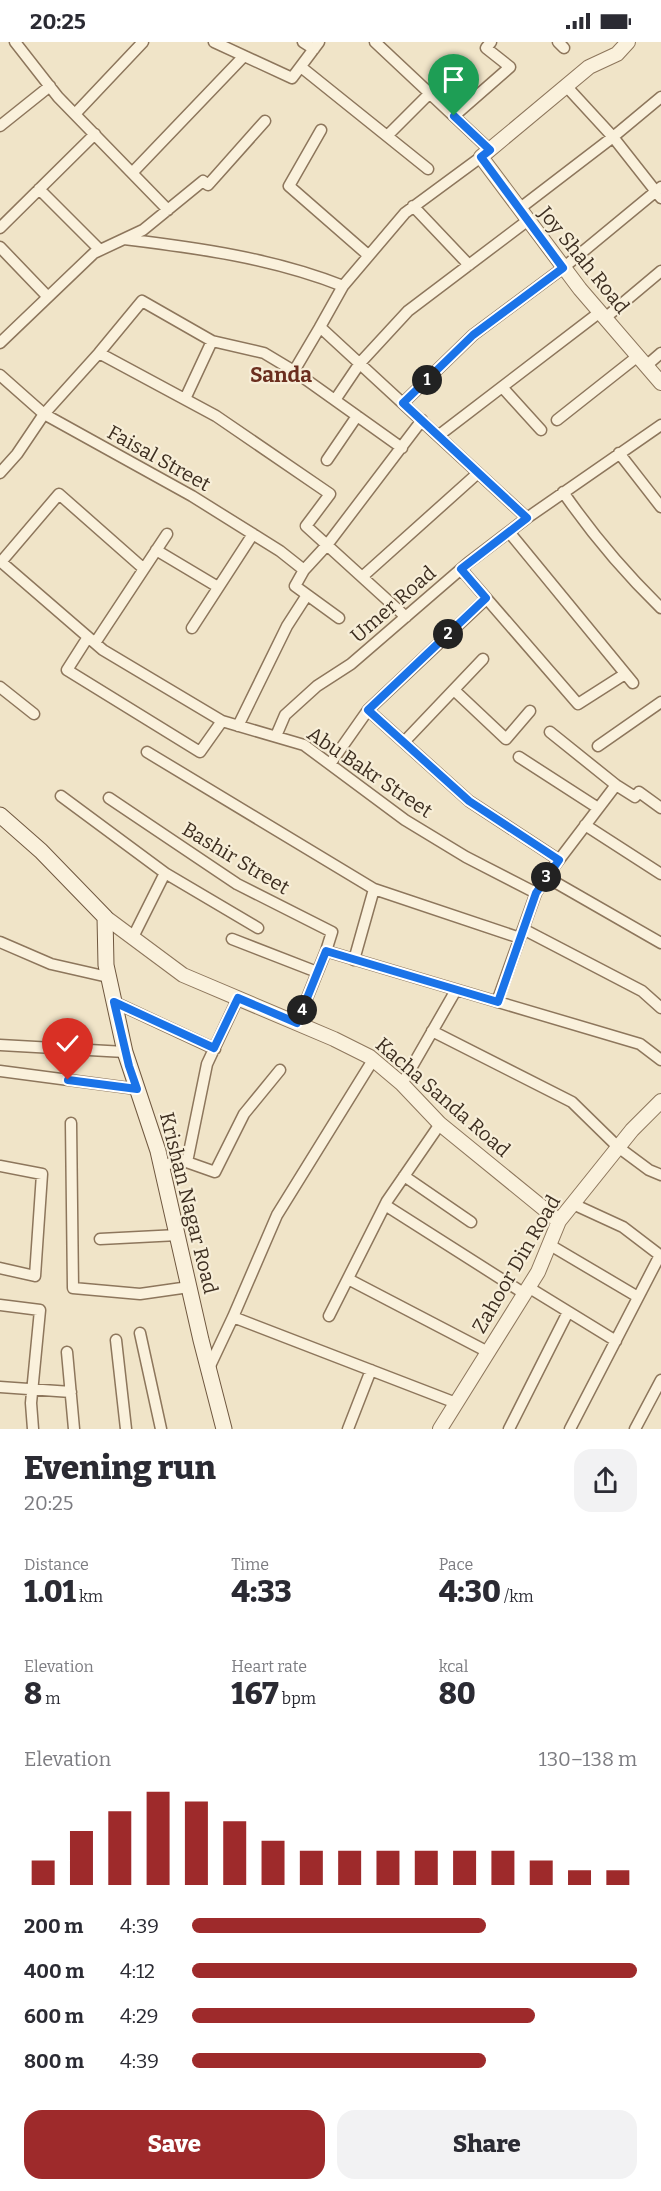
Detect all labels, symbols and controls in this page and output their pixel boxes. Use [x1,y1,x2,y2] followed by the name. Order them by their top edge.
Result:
[30,8,86,35] text: 20:25
[428,54,479,116] pin
[437,63,470,96] icon: arrive
[533,201,635,319] street label: Joy Shah Road
[250,362,312,388] district label: Sanda
[412,365,442,395] pin: 1
[424,370,430,389] text: 1
[103,420,215,496] street label: Faisal Street
[346,560,441,647] street label: Umer Road
[433,619,463,649] pin: 2
[443,624,453,643] text: 2
[303,721,437,823] street label: Abu Bakr Street
[178,817,294,899] street label: Bashir Street
[531,862,561,892] pin: 3
[541,867,551,886] text: 3
[287,995,317,1025] pin: 4
[297,1000,307,1019] text: 4
[42,1018,93,1080] pin
[51,1027,84,1060] icon: check
[371,1032,515,1162] street label: Kacha Sanda Road
[155,1110,223,1296] street label: Krishan Nagar Road
[467,1191,565,1337] street label: Zahoor Din Road
[24,1448,216,1488] text: Evening run
[574,1449,637,1512] button: share
[24,1491,73,1515] text: 20:25
[24,1555,89,1574] text: Distance
[231,1555,269,1574] text: Time
[439,1555,473,1574] text: Pace
[24,1574,76,1610] text: 1.01
[231,1574,292,1610] text: 4:33
[439,1574,501,1610] text: 4:30
[76,1587,103,1606] text: km
[501,1587,533,1606] text: /km
[24,1657,94,1676] text: Elevation
[231,1657,307,1676] text: Heart rate
[439,1657,468,1676] text: kcal
[24,1676,42,1712] text: 8
[231,1676,279,1712] text: 167
[439,1676,476,1712] text: 80
[42,1689,61,1708] text: m
[279,1689,316,1708] text: bpm
[24,1747,111,1771] text: Elevation
[539,1747,637,1771] text: 130–138 m
[24,1914,83,1938] text: 200 m
[120,1914,159,1938] text: 4:39
[24,1959,84,1983] text: 400 m
[120,1959,155,1983] text: 4:12
[24,2004,84,2028] text: 600 m
[120,2004,159,2028] text: 4:29
[24,2049,84,2073] text: 800 m
[120,2049,159,2073] text: 4:39
[24,2110,325,2179] button: Save
[337,2110,637,2179] button: Share

